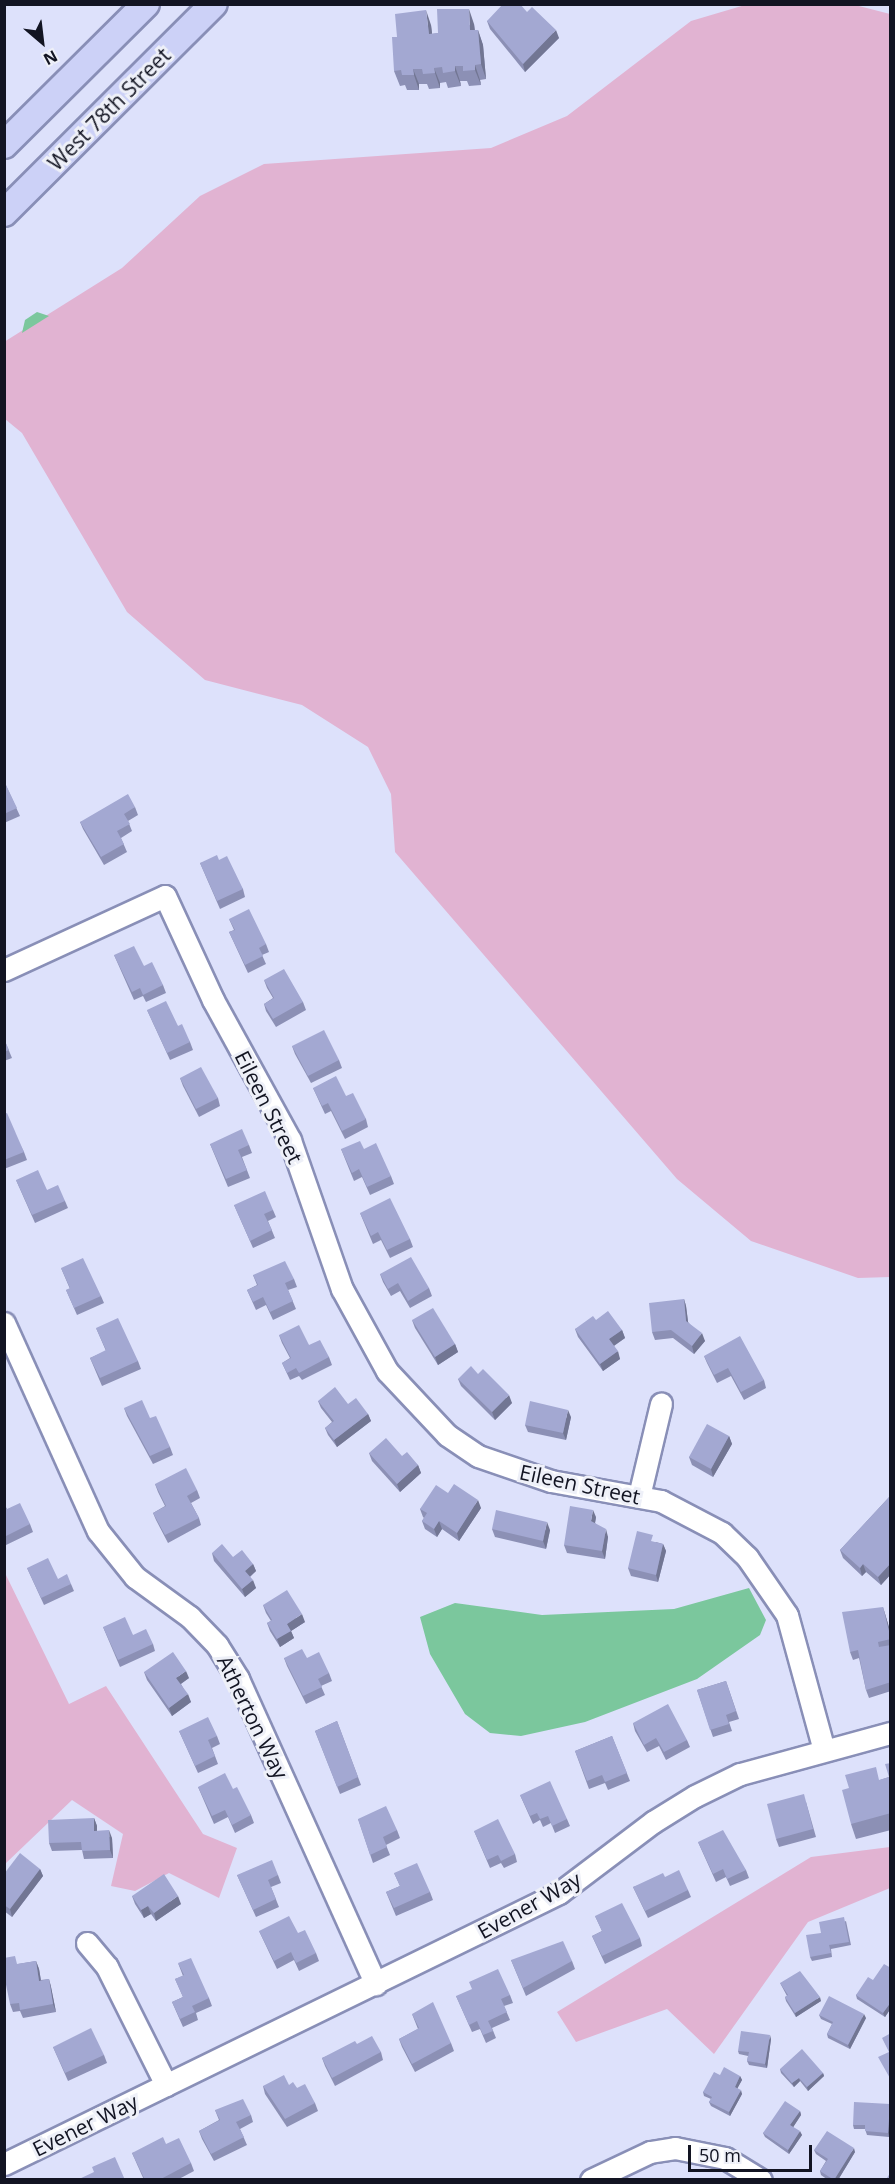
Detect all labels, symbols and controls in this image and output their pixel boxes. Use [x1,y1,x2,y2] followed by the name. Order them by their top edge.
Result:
[12,12,72,72] north arrow
[43,43,175,175] street label: West 78th Street
[40,45,61,71] text: N
[230,1047,308,1167] street label: Eileen Street
[517,1459,643,1509] street label: Eileen Street
[212,1651,294,1783] street label: Atherton Way
[473,1866,585,1944] street label: Evener Way
[28,2089,142,2161] street label: Evener Way
[691,2133,816,2171] scale bar
[699,2143,741,2167] text: 50 m

